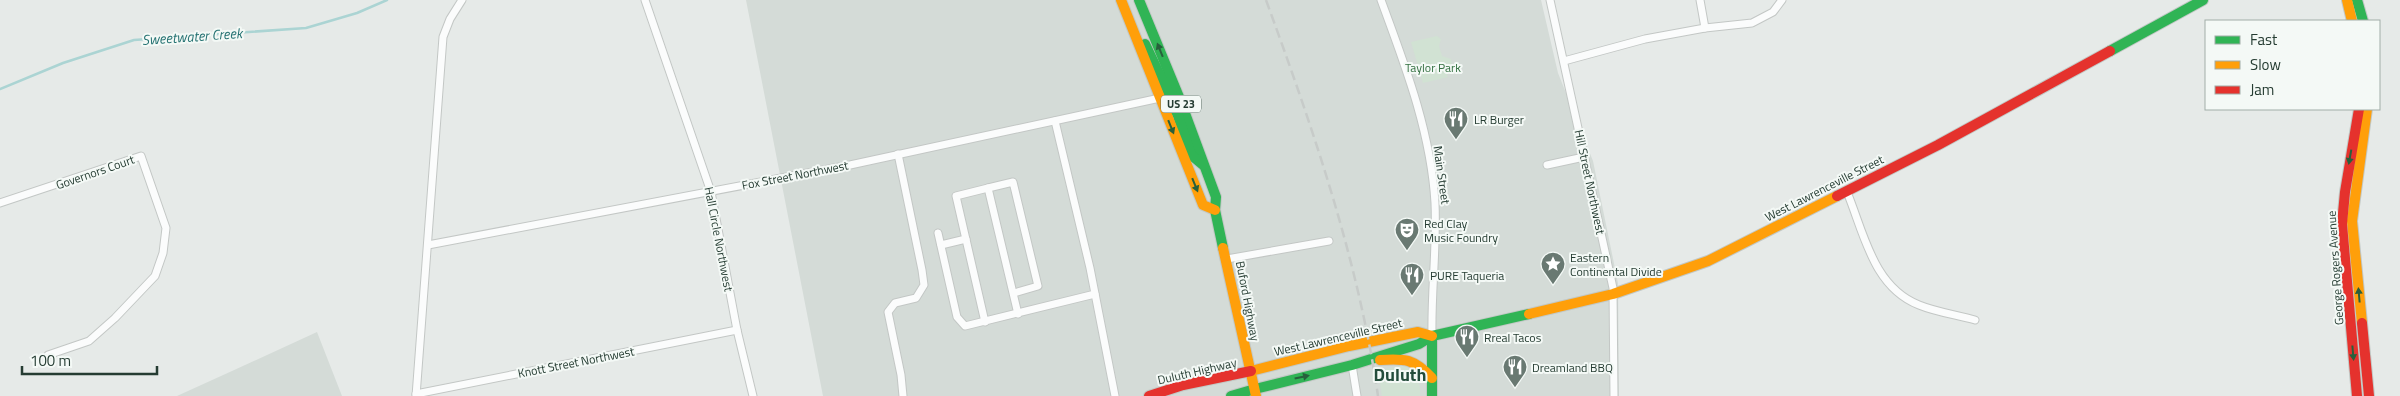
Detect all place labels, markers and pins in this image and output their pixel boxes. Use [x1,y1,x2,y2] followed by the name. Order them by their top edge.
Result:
[1443,106,1469,140] restaurant icon: LR Burger
[1474,110,1524,129] place label: LR Burger
[1424,214,1498,247] place label: Red Clay Music Foundry
[1394,217,1420,251] theatre icon: Red Clay Music Foundry
[1570,248,1662,281] place label: Eastern Continental Divide
[1540,251,1566,285] place icon: Eastern Continental Divide
[1399,262,1425,296] restaurant icon: PURE Taqueria
[1430,266,1504,285] place label: PURE Taqueria
[1454,324,1480,358] restaurant icon: Rreal Tacos
[1484,328,1542,347] place label: Rreal Tacos
[1502,354,1528,388] restaurant icon: Dreamland BBQ
[1532,358,1613,377] place label: Dreamland BBQ

